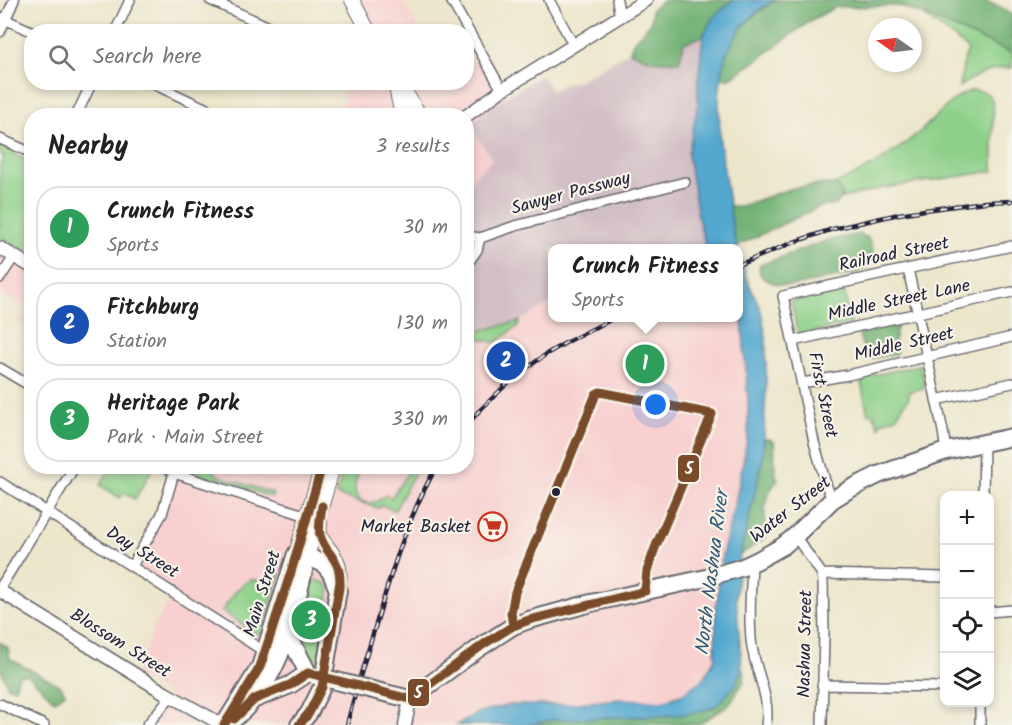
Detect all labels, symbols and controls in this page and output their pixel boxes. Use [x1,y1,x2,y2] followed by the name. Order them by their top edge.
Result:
[868,18,922,72] north arrow
[24,24,474,90] search box
[93,40,201,75] text: Search here
[45,41,78,74] icon: search
[48,126,128,168] text: Nearby
[376,131,450,163] text: 3 results
[508,164,634,224] street label: Sawyer Passway
[107,195,254,230] text: Crunch Fitness
[66,212,73,244] text: 1
[403,212,448,244] text: 30 m
[836,229,953,281] street label: Railroad Street
[107,230,159,262] text: Sports
[548,244,743,322] popup
[572,250,719,285] text: Crunch Fitness
[825,272,973,330] street label: Middle Street Lane
[572,285,624,317] text: Sports
[107,291,199,326] text: Fitchburg
[64,308,75,340] text: 2
[396,308,448,340] text: 130 m
[851,319,958,371] street label: Middle Street
[107,326,167,358] text: Station
[486,338,526,384] pin: 2
[626,342,664,386] pin: 1
[799,349,845,442] street label: First Street
[107,387,239,422] text: Heritage Park
[641,390,670,419] your location
[64,404,75,436] text: 3
[391,404,448,436] text: 330 m
[107,422,263,454] text: Park · Main Street
[677,454,700,483] line badge: 5
[684,457,695,482] text: 5
[744,468,839,551] street label: Water Street
[687,485,739,657] water label: North Nashua River
[550,486,562,498] unlabelled marker
[940,491,994,707] map controls
[940,491,994,545] button: +
[476,511,508,543] supermarket icon: Market Basket
[361,513,472,542] place label: Market Basket
[100,519,185,587] street label: Day Street
[940,545,994,599] button: −
[236,546,290,641] street label: Main Street
[791,589,821,698] street label: Nashua Street
[292,598,330,642] pin: 3
[940,599,994,653] button: locate
[64,601,177,687] street label: Blossom Street
[940,653,994,707] button: layers
[407,678,430,707] line badge: 5
[413,681,424,706] text: 5

